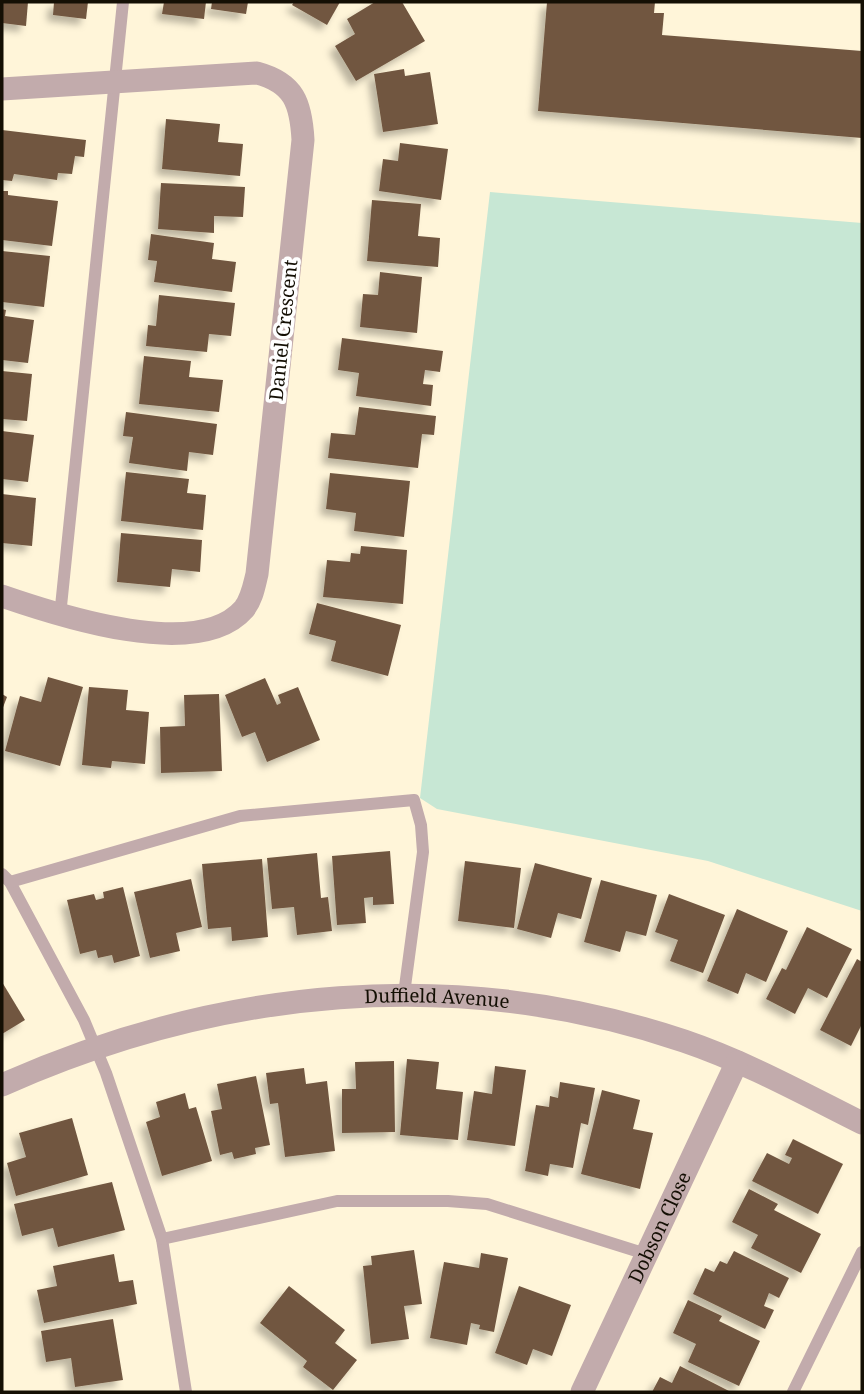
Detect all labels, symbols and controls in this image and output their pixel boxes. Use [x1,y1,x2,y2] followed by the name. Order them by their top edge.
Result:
[263,258,303,402] street label: Daniel Crescent
[364,982,511,1014] street label: Duffield Avenue
[622,1167,697,1287] street label: Dobson Close

